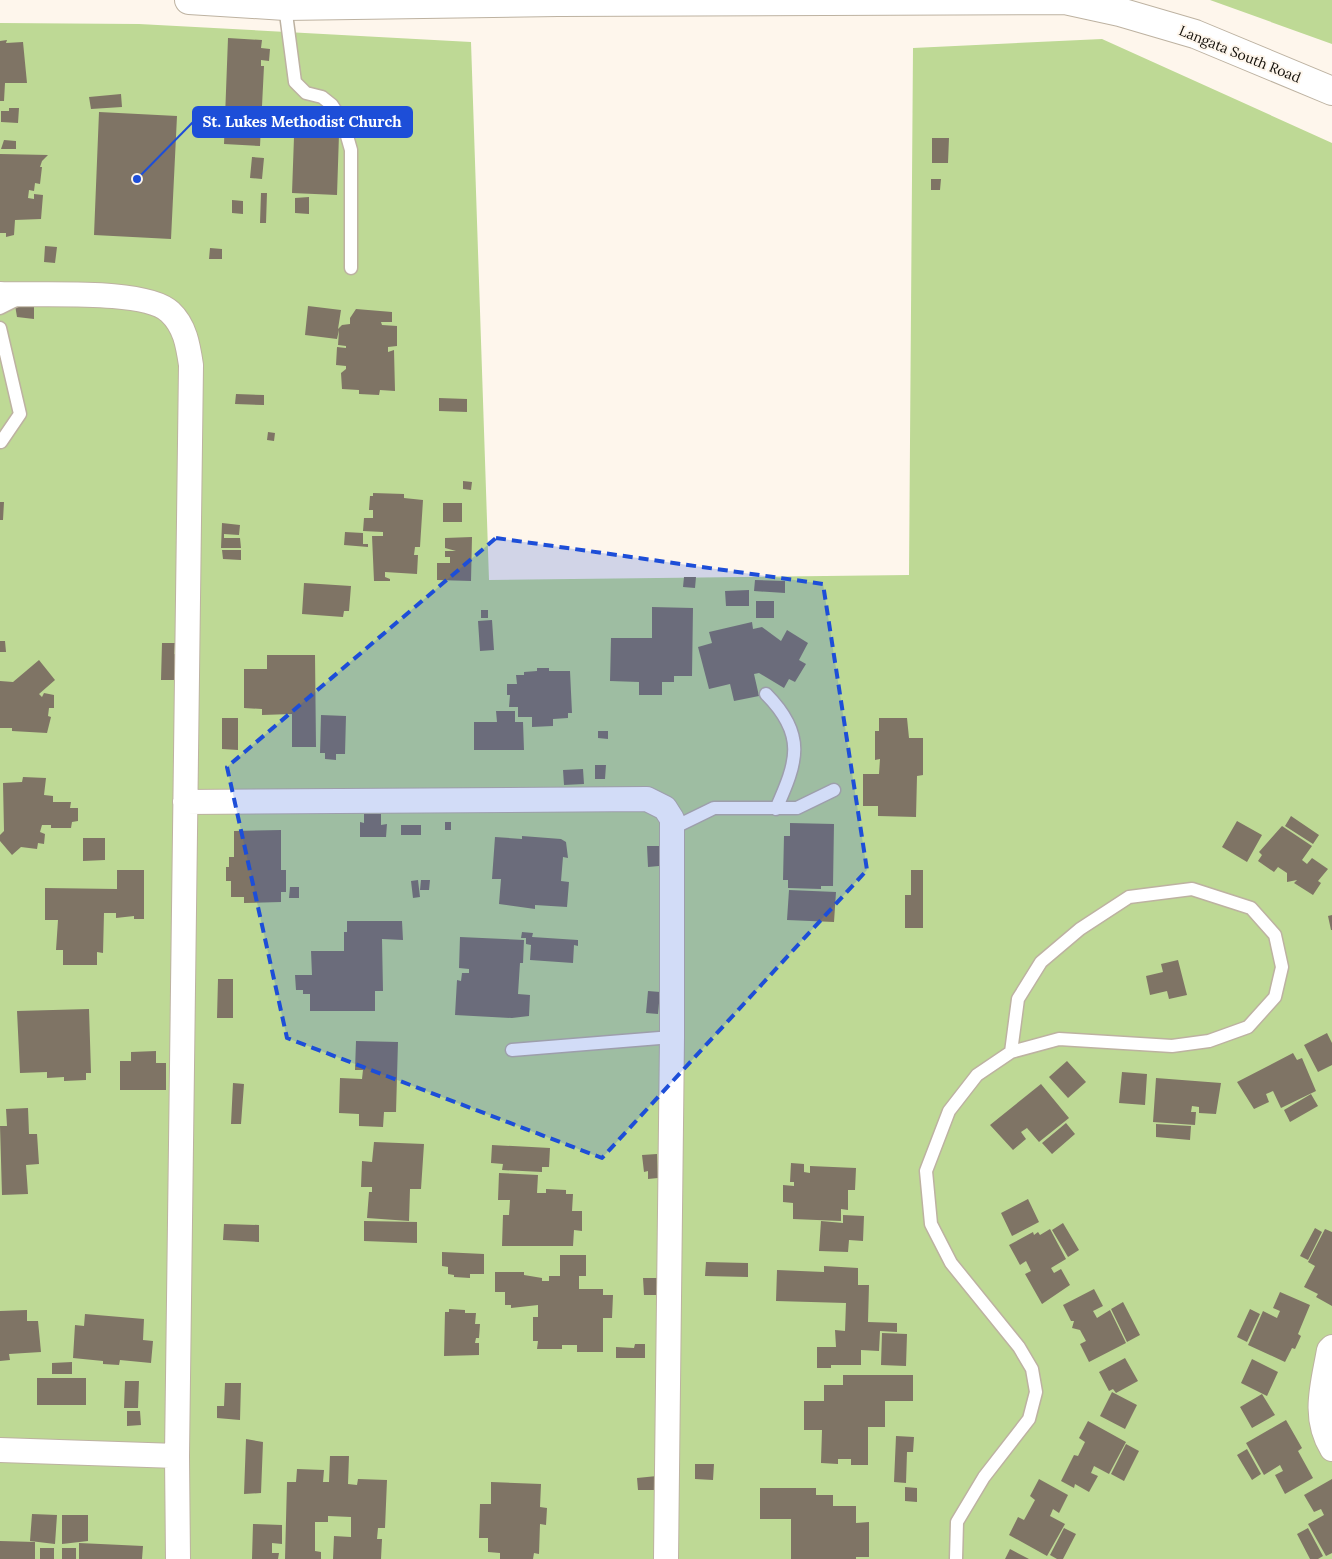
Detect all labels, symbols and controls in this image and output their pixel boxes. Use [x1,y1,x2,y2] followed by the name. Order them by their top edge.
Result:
[1176,21,1304,87] street label: Langata South Road
[193,107,412,137] callout: St. Lukes Methodist Church
[202,112,402,131] text: St. Lukes Methodist Church

